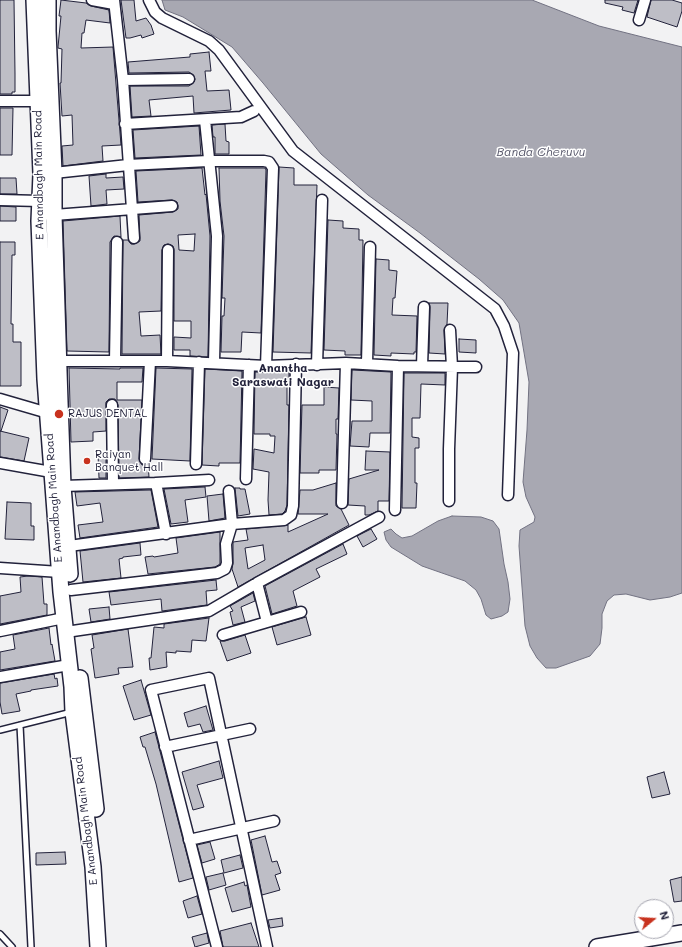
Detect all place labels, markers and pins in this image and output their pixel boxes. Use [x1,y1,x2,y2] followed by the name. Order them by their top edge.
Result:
[68,407,147,421] place label: RAJUS DENTAL
[53,408,65,420] marker: RAJUS DENTAL
[95,448,163,474] place label: Raiyan Banquet Hall
[82,456,92,466] marker: Raiyan Banquet Hall

